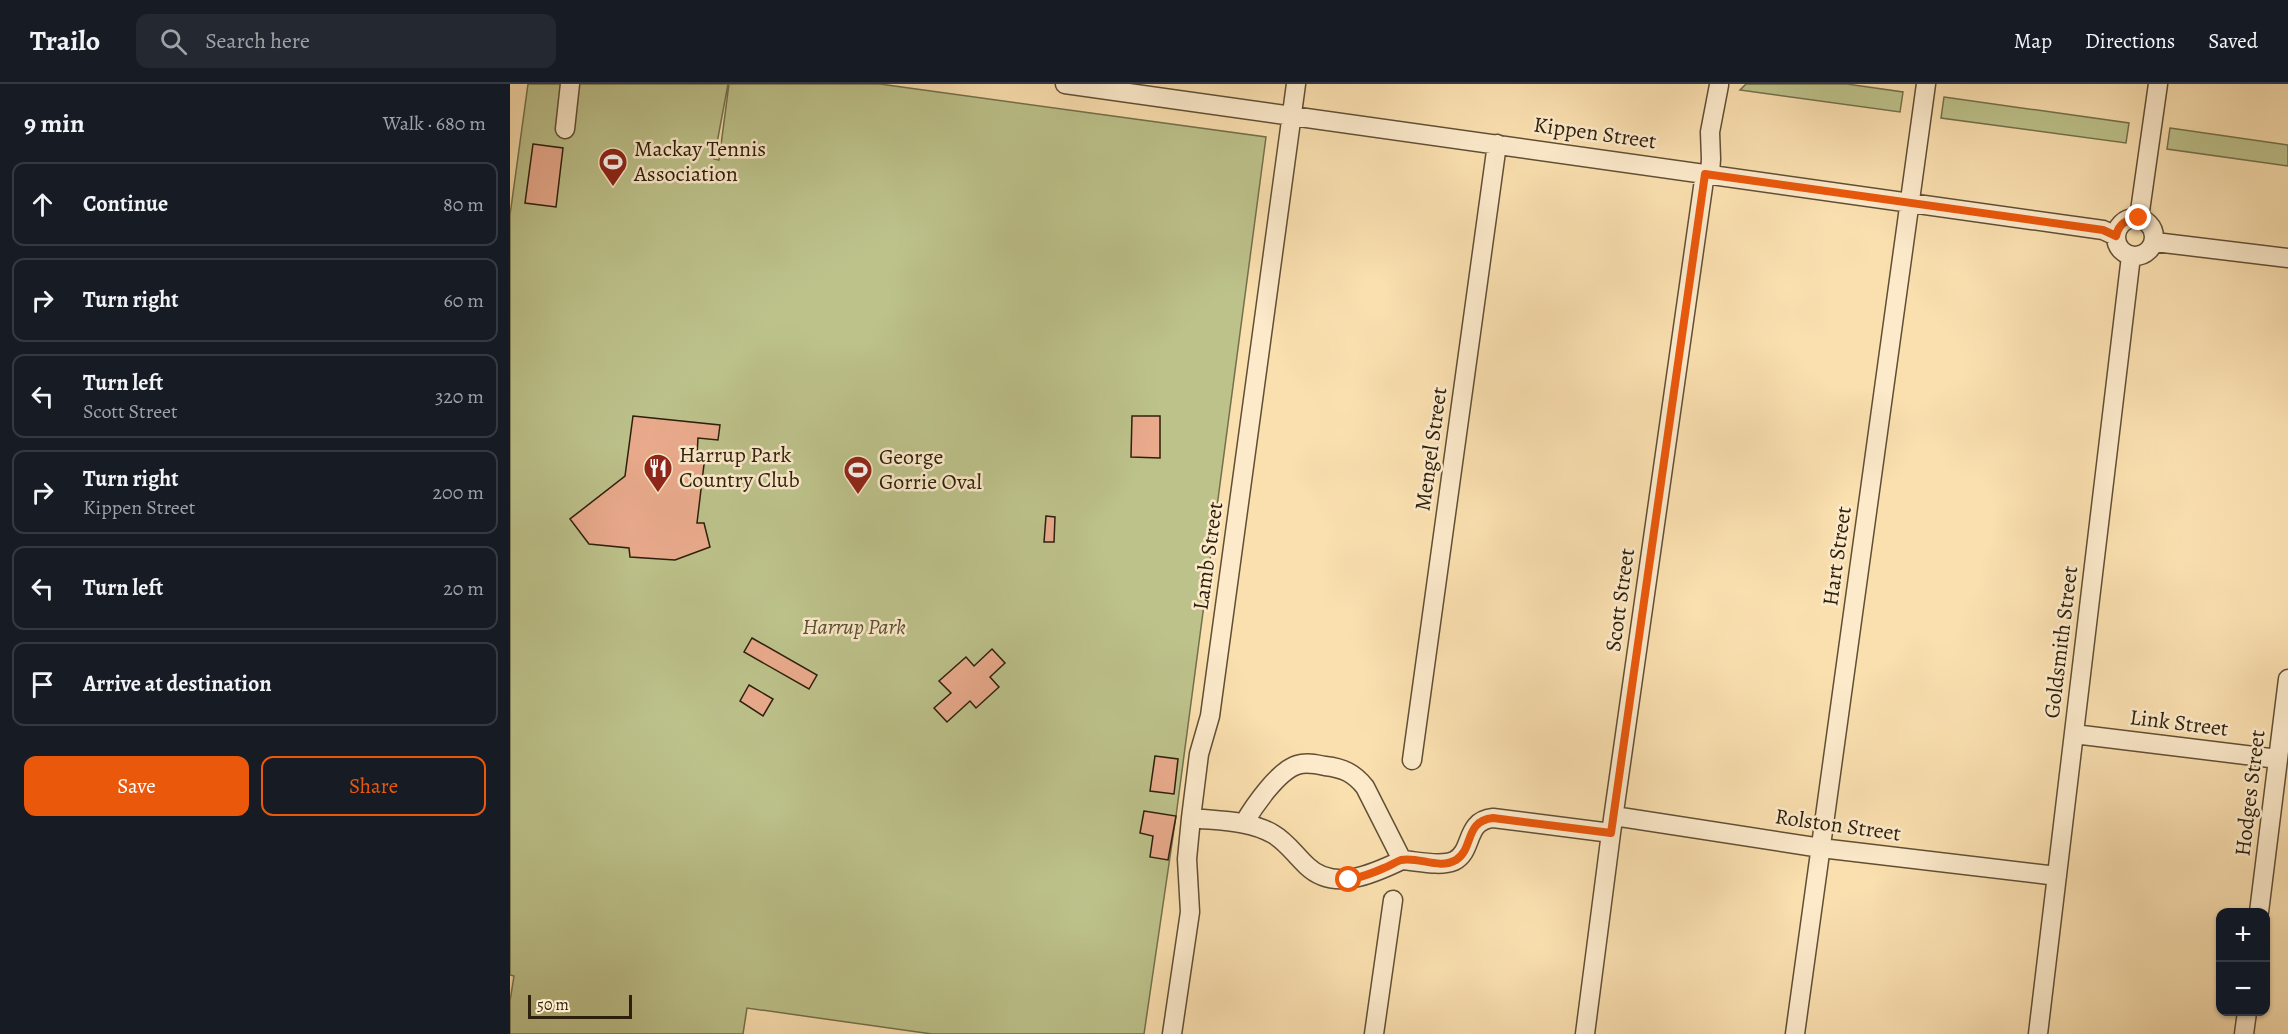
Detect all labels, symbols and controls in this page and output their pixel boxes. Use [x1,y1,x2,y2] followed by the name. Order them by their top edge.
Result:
[136,14,556,68] search box
[30,22,100,60] text: Trailo
[157,25,190,58] icon: search
[205,26,310,56] text: Search here
[2014,27,2052,55] text: Map
[2085,27,2175,55] text: Directions
[2208,27,2258,55] text: Saved
[24,106,85,141] text: 9 min
[383,110,486,137] text: Walk · 680 m
[1532,110,1658,156] street label: Kippen Street
[633,134,766,189] place label: Mackay Tennis Association
[597,146,629,188] sports icon: Mackay Tennis Association
[26,188,59,221] icon: ahead
[83,189,168,219] text: Continue
[443,191,484,218] text: 80 m
[2125,204,2151,230] route end
[26,284,59,317] icon: right
[83,285,179,315] text: Turn right
[444,287,484,314] text: 60 m
[83,368,163,398] text: Turn left
[26,380,59,413] icon: left
[435,383,484,410] text: 320 m
[1407,385,1455,513] street label: Mengel Street
[83,398,178,425] text: Scott Street
[679,440,800,495] place label: Harrup Park Country Club
[879,442,982,497] place label: George Gorrie Oval
[642,452,674,494] restaurant icon: Harrup Park Country Club
[842,454,874,496] sports icon: George Gorrie Oval
[83,464,179,494] text: Turn right
[26,476,59,509] icon: right
[433,479,484,506] text: 200 m
[83,494,195,521] text: Kippen Street
[1186,500,1230,612] street label: Lamb Street
[1815,504,1859,608] street label: Hart Street
[1598,546,1642,654] street label: Scott Street
[2037,564,2085,720] street label: Goldsmith Street
[26,572,59,605] icon: left
[83,573,163,603] text: Turn left
[443,575,484,602] text: 20 m
[802,612,906,642] park label: Harrup Park
[26,668,59,701] icon: arrive
[83,669,272,699] text: Arrive at destination
[2128,702,2230,744] street label: Link Street
[2227,728,2273,858] street label: Hodges Street
[24,756,249,816] button: Save
[261,756,486,816] button: Share
[1773,801,1903,849] street label: Rolston Street
[1335,866,1361,892] route start
[2216,908,2270,1016] map controls
[2216,908,2270,962] button: +
[2216,962,2270,1016] button: −
[528,992,632,1020] scale bar
[537,994,569,1016] text: 50 m

